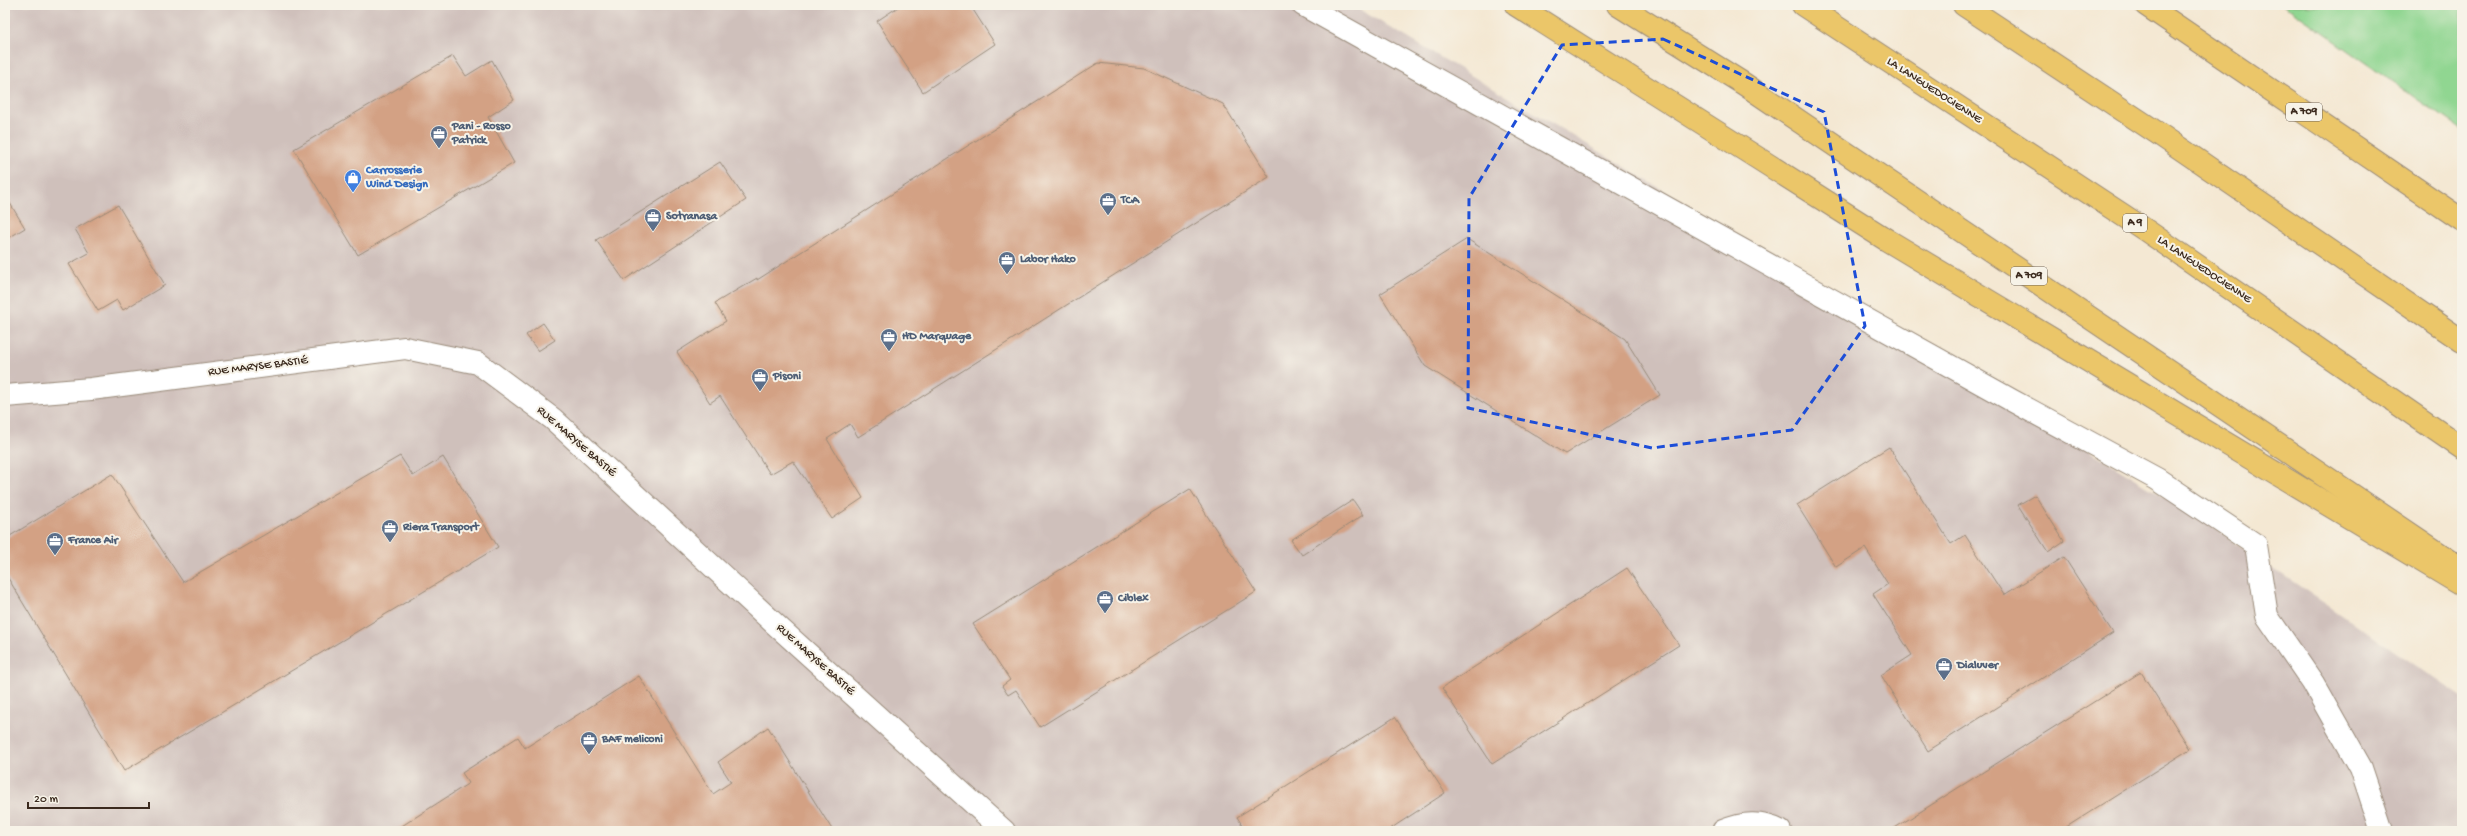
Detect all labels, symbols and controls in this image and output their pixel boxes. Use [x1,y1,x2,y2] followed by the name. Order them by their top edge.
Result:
[1884,55,1985,127] street label: LA LANGUEDOCIENNE
[2286,103,2322,121] road number: A 709
[451,120,511,148] place label: Pani - Rosso Patrick
[429,124,449,149] office icon: Pani - Rosso Patrick
[365,164,428,192] place label: Carrosserie Wind Design
[343,168,363,193] shop icon: Carrosserie Wind Design
[1098,191,1118,216] office icon: TCA
[1120,194,1140,208] place label: TCA
[643,207,663,232] office icon: Sotranasa
[666,210,718,224] place label: Sotranasa
[2123,214,2147,232] road number: A 9
[2154,233,2254,307] street label: LA LANGUEDOCIENNE
[997,250,1017,275] office icon: Labor Hako
[1020,253,1077,267] place label: Labor Hako
[2011,267,2047,285] road number: A 709
[879,327,899,352] office icon: HD Marquage
[902,330,972,344] place label: HD Marquage
[207,354,309,380] street label: RUE MARYSE BASTIÉ
[750,367,770,392] office icon: Pisoni
[772,370,802,384] place label: Pisoni
[534,404,619,481] street label: RUE MARYSE BASTIÉ
[380,518,400,543] office icon: Riera Transport
[402,521,480,535] place label: Riera Transport
[45,531,65,556] office icon: France Air
[67,534,120,548] place label: France Air
[1095,589,1115,614] office icon: Ciblex
[1117,592,1149,606] place label: Ciblex
[773,621,857,699] street label: RUE MARYSE BASTIÉ
[1934,656,1954,681] office icon: Dialuver
[1956,659,2000,673] place label: Dialuver
[579,730,599,755] office icon: BAF meliconi
[601,733,663,747] place label: BAF meliconi
[28,784,149,810] scale bar
[34,793,59,807] text: 20 m

